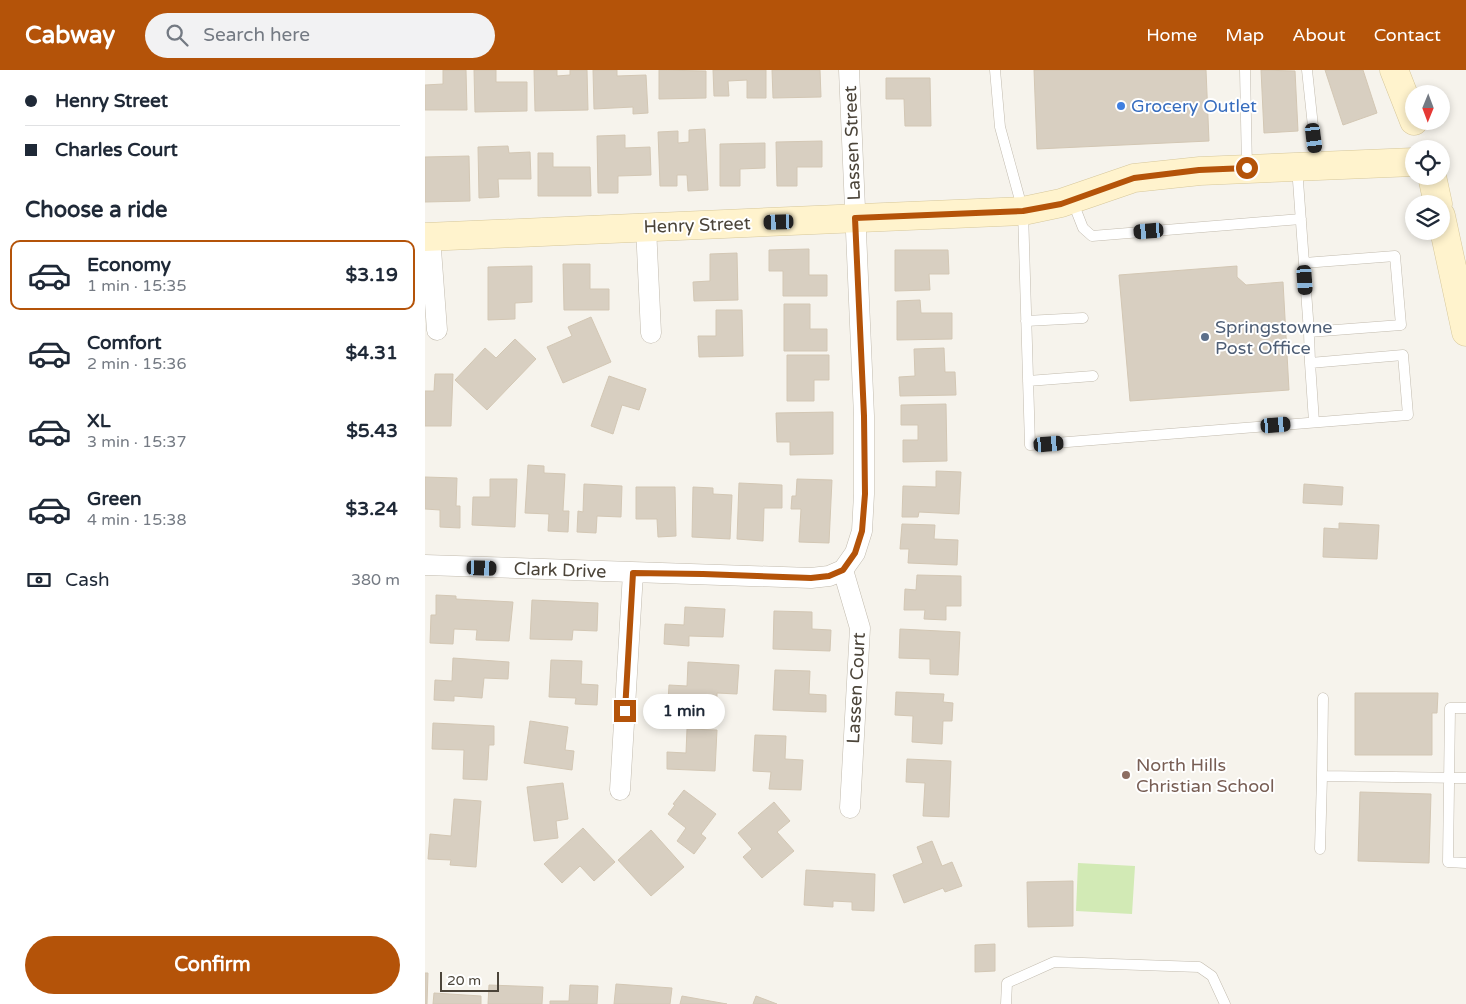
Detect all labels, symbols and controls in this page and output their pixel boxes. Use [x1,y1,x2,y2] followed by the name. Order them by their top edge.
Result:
[145,13,495,58] search box
[25,21,115,50] text: Cabway
[163,21,191,49] icon: search
[203,24,310,46] text: Search here
[1146,24,1197,46] text: Home
[1225,24,1264,46] text: Map
[1292,24,1346,46] text: About
[1374,24,1441,46] text: Contact
[839,85,865,201] street label: Lassen Street
[1405,85,1450,130] north arrow
[1405,85,1450,240] map controls
[55,90,168,112] text: Henry Street
[1131,95,1257,117] place label: Grocery Outlet
[1115,100,1127,112] marker: Grocery Outlet
[1304,122,1323,154] car
[55,139,178,161] text: Charles Court
[1405,140,1450,185] button: locate
[1236,157,1258,179] route start
[1405,195,1450,240] button: layers
[25,197,168,223] text: Choose a ride
[643,212,751,238] street label: Henry Street
[763,214,794,230] car
[1133,222,1164,240] car
[27,253,72,298] icon: car
[87,254,171,276] text: Economy
[346,264,398,286] text: $3.19
[1296,265,1313,295] car
[87,276,186,296] text: 1 min · 15:35
[1215,316,1333,359] place label: Springstowne Post Office
[27,331,72,376] icon: car
[1199,331,1211,343] marker: Springstowne Post Office
[87,332,161,354] text: Comfort
[346,342,398,364] text: $4.31
[87,354,186,374] text: 2 min · 15:36
[27,409,72,454] icon: car
[87,410,111,432] text: XL
[1260,416,1291,434] car
[346,420,398,442] text: $5.43
[87,432,186,452] text: 3 min · 15:37
[1033,435,1064,453] car
[27,487,72,532] icon: car
[87,488,141,510] text: Green
[346,498,398,520] text: $3.24
[87,510,186,530] text: 4 min · 15:38
[513,557,607,583] street label: Clark Drive
[466,560,497,576] car
[25,566,53,594] icon: cash
[65,569,110,591] text: Cash
[351,570,400,590] text: 380 m
[842,632,870,744] street label: Lassen Court
[643,694,725,728] callout: 1 min
[614,700,636,722] route end
[663,701,705,721] text: 1 min
[1136,754,1275,797] place label: North Hills Christian School
[1120,769,1132,781] marker: North Hills Christian School
[25,936,400,994] button: Confirm
[440,969,499,992] scale bar
[447,972,481,989] text: 20 m

